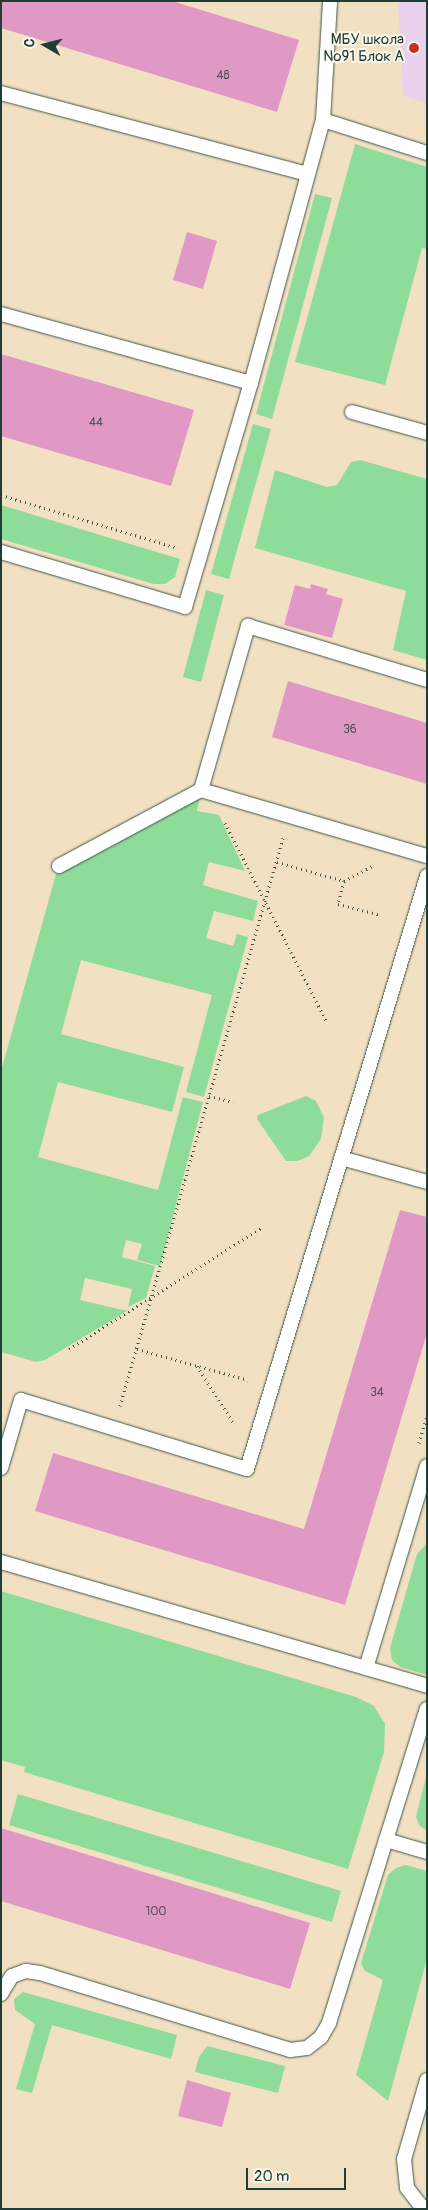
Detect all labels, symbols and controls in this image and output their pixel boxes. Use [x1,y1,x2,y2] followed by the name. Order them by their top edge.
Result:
[20,20,70,70] north arrow
[323,30,404,65] place label: МБУ школа №91 Блок А
[21,37,39,48] text: С
[408,42,420,54] marker: МБУ школа №91 Блок А
[216,69,230,83] house number: 48
[89,416,103,430] house number: 44
[343,723,357,737] house number: 36
[370,1386,384,1400] house number: 34
[145,1905,167,1919] house number: 100
[248,2158,348,2190] scale bar
[254,2167,289,2186] text: 20 m

